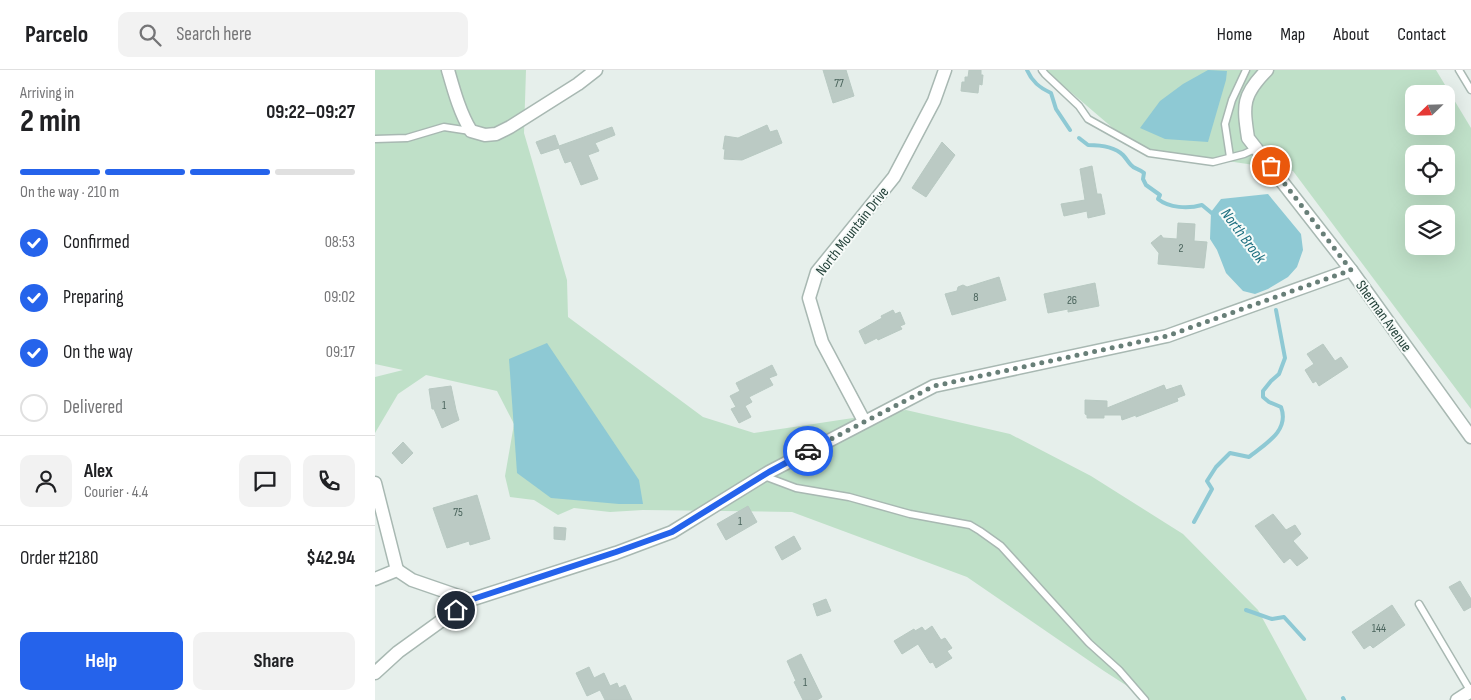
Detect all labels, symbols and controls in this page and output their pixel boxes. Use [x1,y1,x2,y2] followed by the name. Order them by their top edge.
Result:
[118,12,468,57] search box
[25,20,88,49] text: Parcelo
[136,21,164,49] icon: search
[176,23,252,46] text: Search here
[1217,24,1252,45] text: Home
[1280,24,1305,45] text: Map
[1333,24,1369,45] text: About
[1397,24,1446,45] text: Contact
[834,76,844,91] house number: 77
[20,84,74,103] text: Arriving in
[1405,85,1455,135] north arrow
[1405,85,1455,255] map controls
[266,101,355,124] text: 09:22–09:27
[20,102,81,141] text: 2 min
[1250,145,1292,187] pin
[1405,145,1455,195] button: locate
[1257,152,1285,180] icon: bag
[20,183,119,202] text: On the way · 210 m
[812,183,893,280] street label: North Mountain Drive
[1216,205,1270,268] water label: North Brook
[1405,205,1455,255] button: layers
[20,229,48,257] icon: check
[63,231,130,254] text: Confirmed
[325,233,355,252] text: 08:53
[1179,241,1184,256] house number: 2
[1351,277,1416,356] street label: Sherman Avenue
[20,284,48,312] icon: check
[63,286,124,309] text: Preparing
[324,288,355,307] text: 09:02
[973,290,979,305] house number: 8
[1067,293,1077,308] house number: 26
[20,339,48,367] icon: check
[63,341,133,364] text: On the way
[326,343,355,362] text: 09:17
[63,396,123,419] text: Delivered
[442,398,447,413] house number: 1
[783,426,833,476] courier
[794,437,822,465] icon: car
[20,455,72,507] button: person
[239,455,291,507] button: chat
[303,455,355,507] button: phone
[84,460,113,483] text: Alex
[84,483,148,502] text: Courier · 4.4
[453,505,463,520] house number: 75
[738,514,743,529] house number: 1
[20,547,99,570] text: Order #2180
[306,547,355,570] text: $42.94
[435,589,477,631] pin
[442,596,470,624] icon: home
[1372,621,1386,636] house number: 144
[20,632,183,690] button: Help
[193,632,355,690] button: Share
[803,675,808,690] house number: 1

